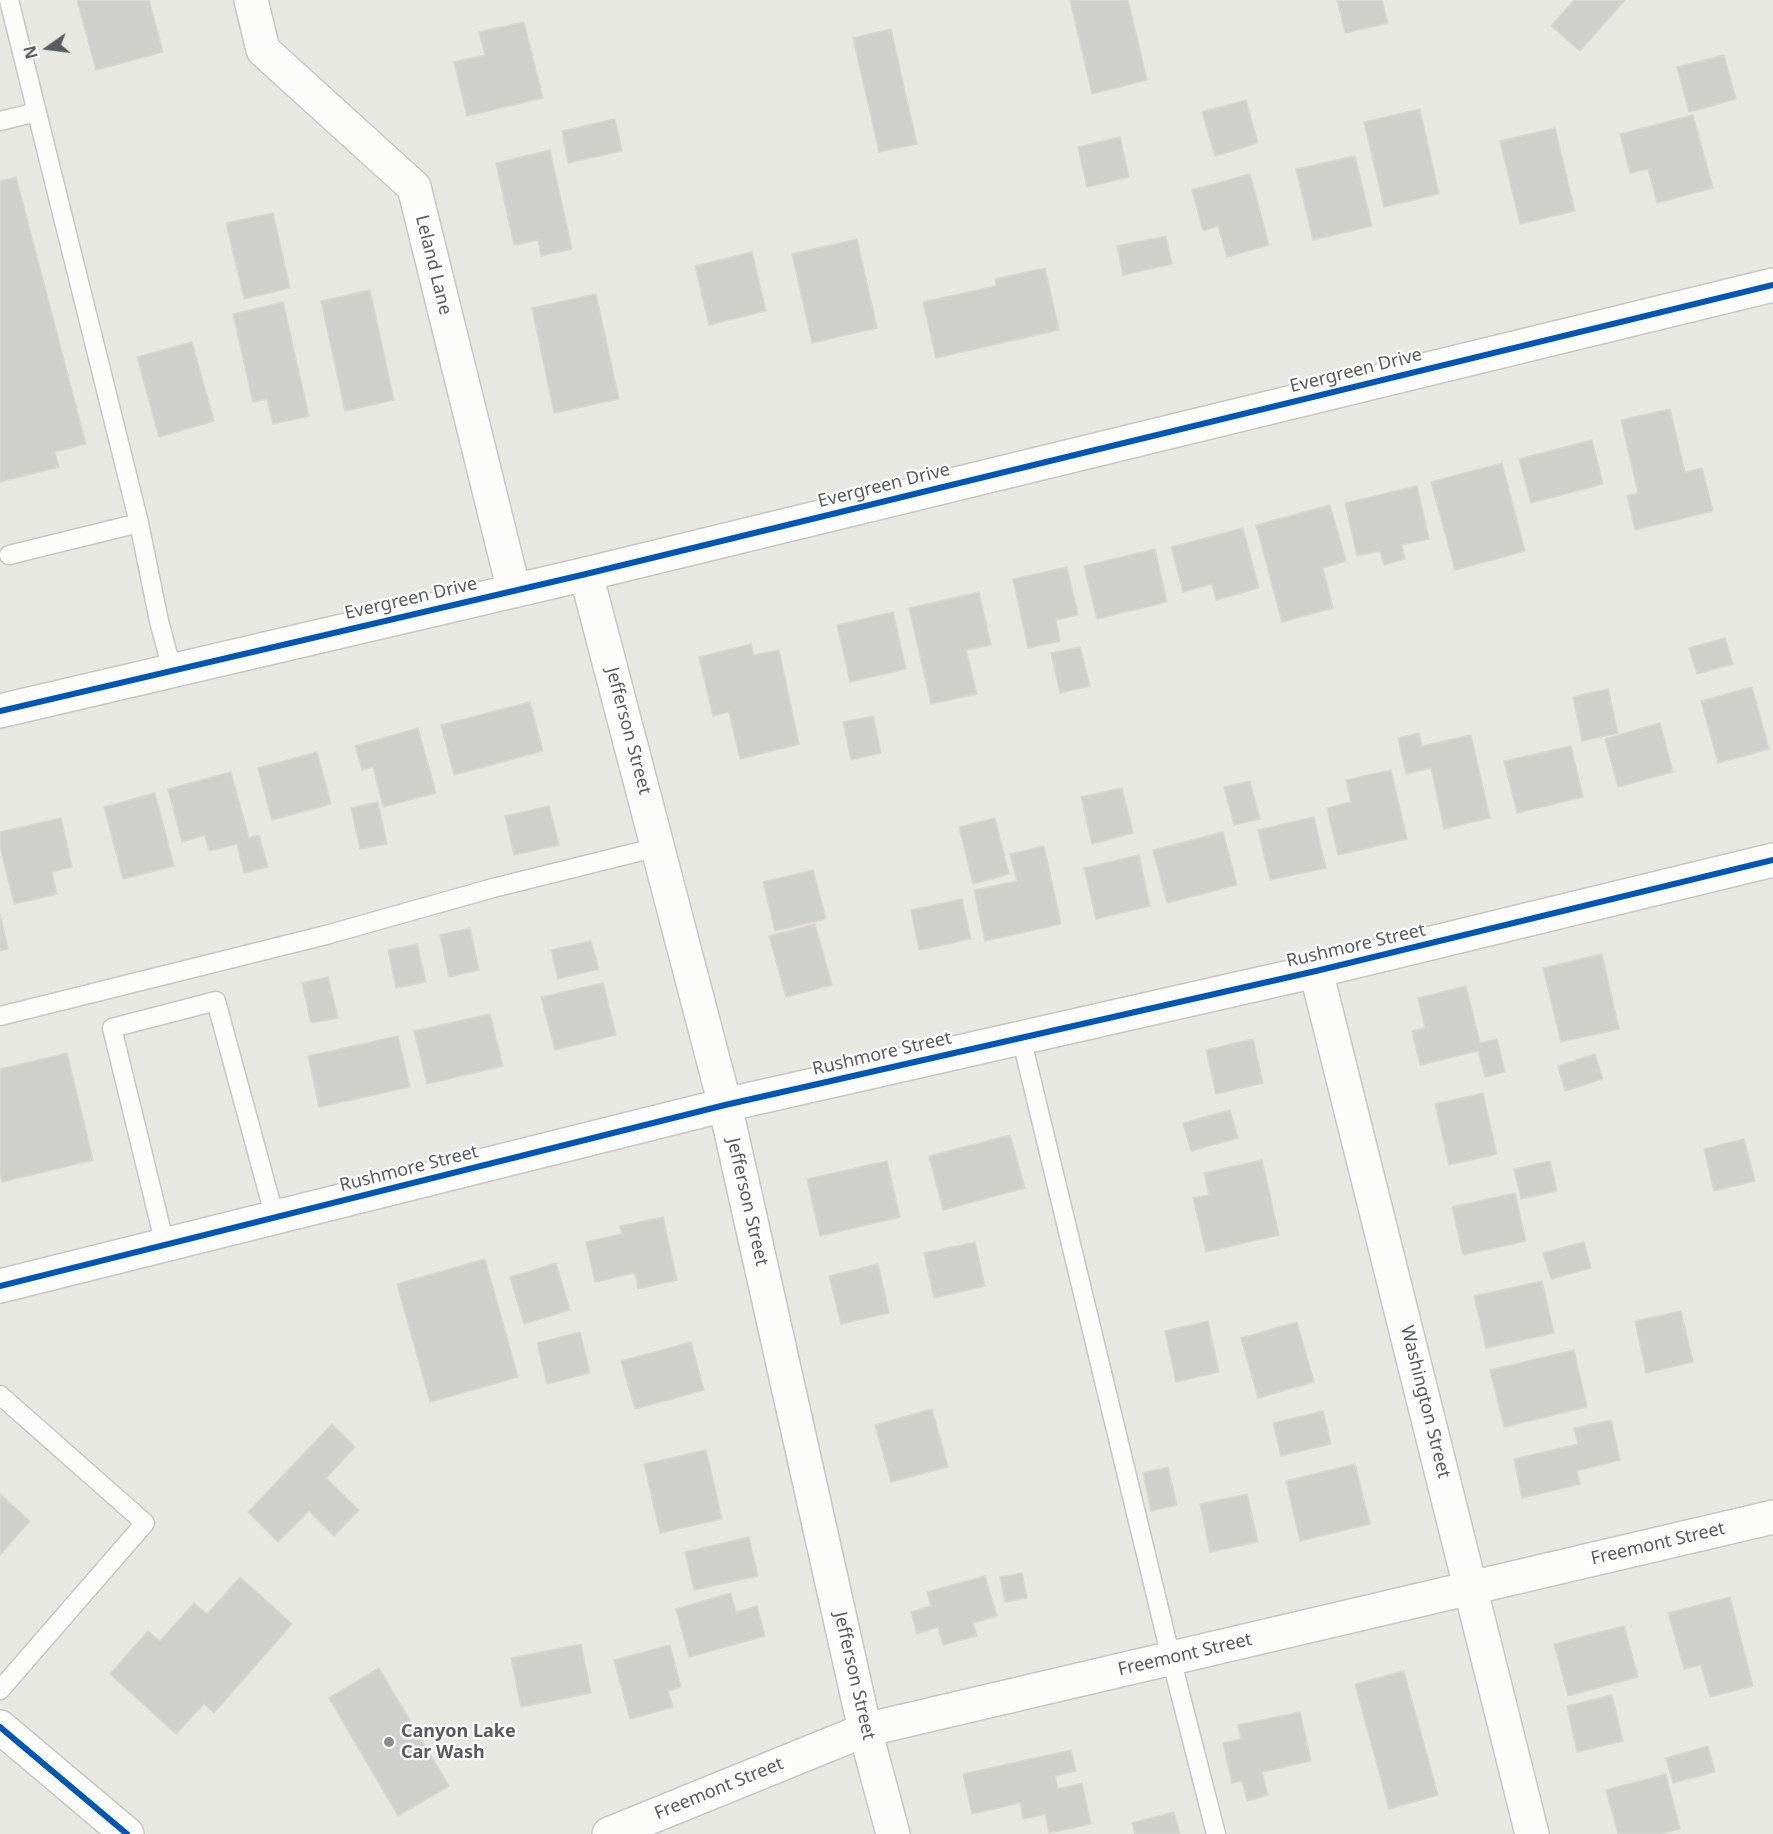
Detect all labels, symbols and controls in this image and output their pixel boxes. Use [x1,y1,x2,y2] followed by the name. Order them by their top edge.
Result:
[18,18,78,78] north arrow
[18,43,43,61] text: N
[410,213,456,317] street label: Leland Lane
[1288,344,1424,398] street label: Evergreen Drive
[816,459,952,513] street label: Evergreen Drive
[343,573,479,625] street label: Evergreen Drive
[601,665,655,797] street label: Jefferson Street
[1284,920,1428,972] street label: Rushmore Street
[810,1028,954,1080] street label: Rushmore Street
[722,1136,772,1268] street label: Jefferson Street
[338,1141,480,1197] street label: Rushmore Street
[1396,1323,1454,1481] street label: Washington Street
[1589,1518,1727,1570] street label: Freemont Street
[829,1610,879,1742] street label: Jefferson Street
[1116,1629,1254,1681] street label: Freemont Street
[401,1721,516,1764] place label: Canyon Lake Car Wash
[382,1735,396,1749] marker: Canyon Lake Car Wash
[651,1753,787,1825] street label: Freemont Street

